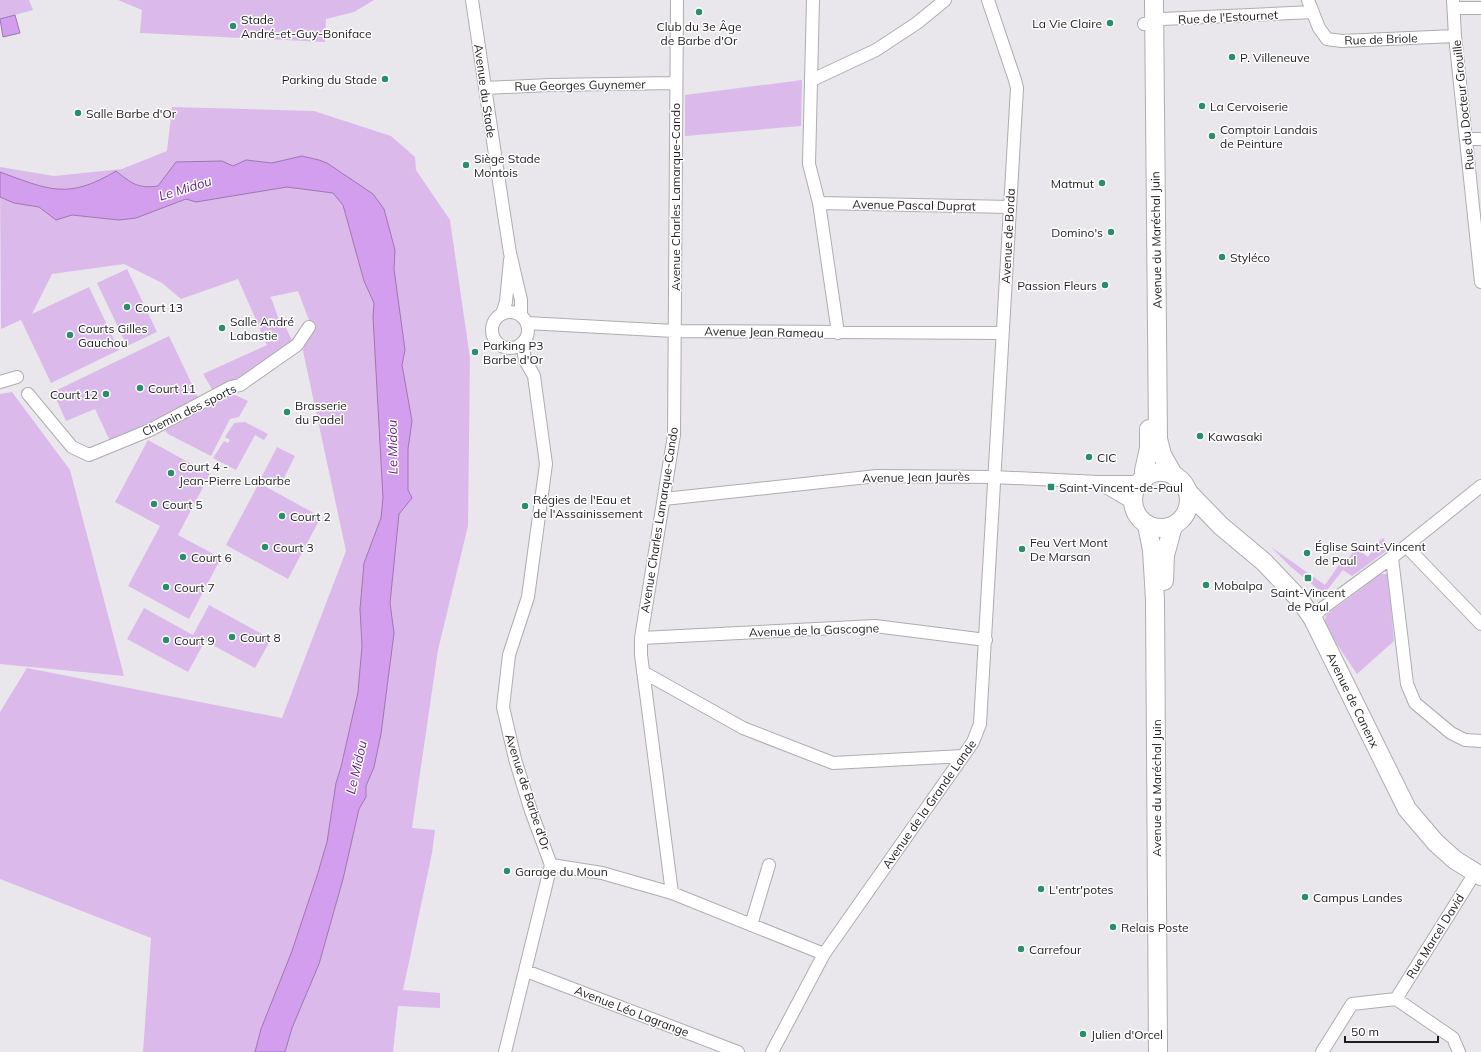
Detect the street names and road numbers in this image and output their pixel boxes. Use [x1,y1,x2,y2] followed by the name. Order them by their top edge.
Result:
[1178,7,1278,27] street label: Rue de l'Estournet
[1344,30,1418,48] street label: Rue de Briole
[1449,39,1477,171] street label: Rue du Docteur Grouille
[471,43,499,139] street label: Avenue du Stade
[514,76,646,94] street label: Rue Georges Guynemer
[668,103,683,291] street label: Avenue Charles Lamarque-Cando
[1147,171,1165,309] street label: Avenue du Maréchal Juin
[998,188,1018,284] street label: Avenue de Borda
[852,196,976,214] street label: Avenue Pascal Duprat
[704,323,824,341] street label: Avenue Jean Rameau
[139,381,239,439] street label: Chemin des sports
[637,426,681,614] street label: Avenue Charles Lamarque-Cando
[862,469,970,485] street label: Avenue Jean Jaurès
[749,620,879,640] street label: Avenue de la Gascogne
[1323,650,1383,751] street label: Avenue de Canenx
[1149,719,1164,857] street label: Avenue du Maréchal Juin
[502,732,554,853] street label: Avenue de Barbe d'Or
[879,737,979,871] street label: Avenue de la Grande Lande
[1403,891,1467,981] street label: Rue Marcel David
[573,982,691,1040] street label: Avenue Léo Lagrange

